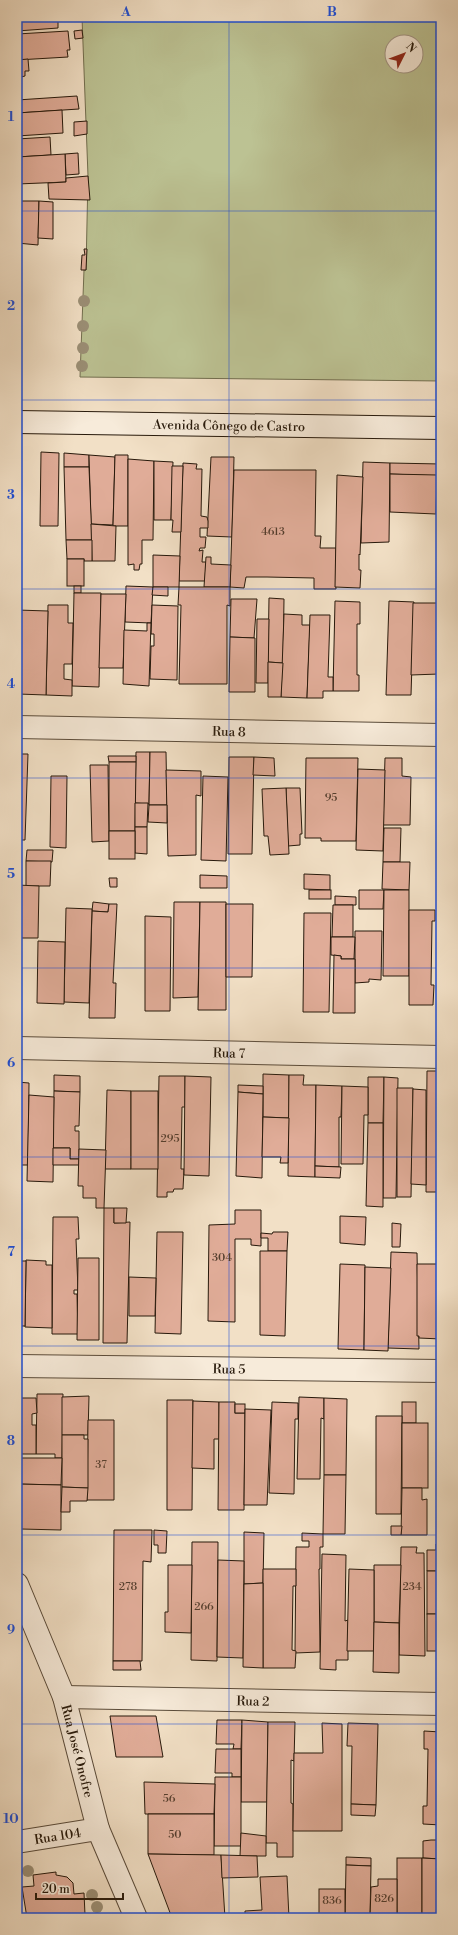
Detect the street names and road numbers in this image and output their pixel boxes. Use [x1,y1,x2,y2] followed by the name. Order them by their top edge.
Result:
[152,417,305,435] street label: Avenida Cônego de Castro
[212,724,246,740] street label: Rua 8
[213,1045,246,1062] street label: Rua 7
[212,1361,245,1378] street label: Rua 5
[236,1693,270,1710] street label: Rua 2
[57,1703,97,1800] street label: Rua José Onofre
[33,1825,82,1848] street label: Rua 104

